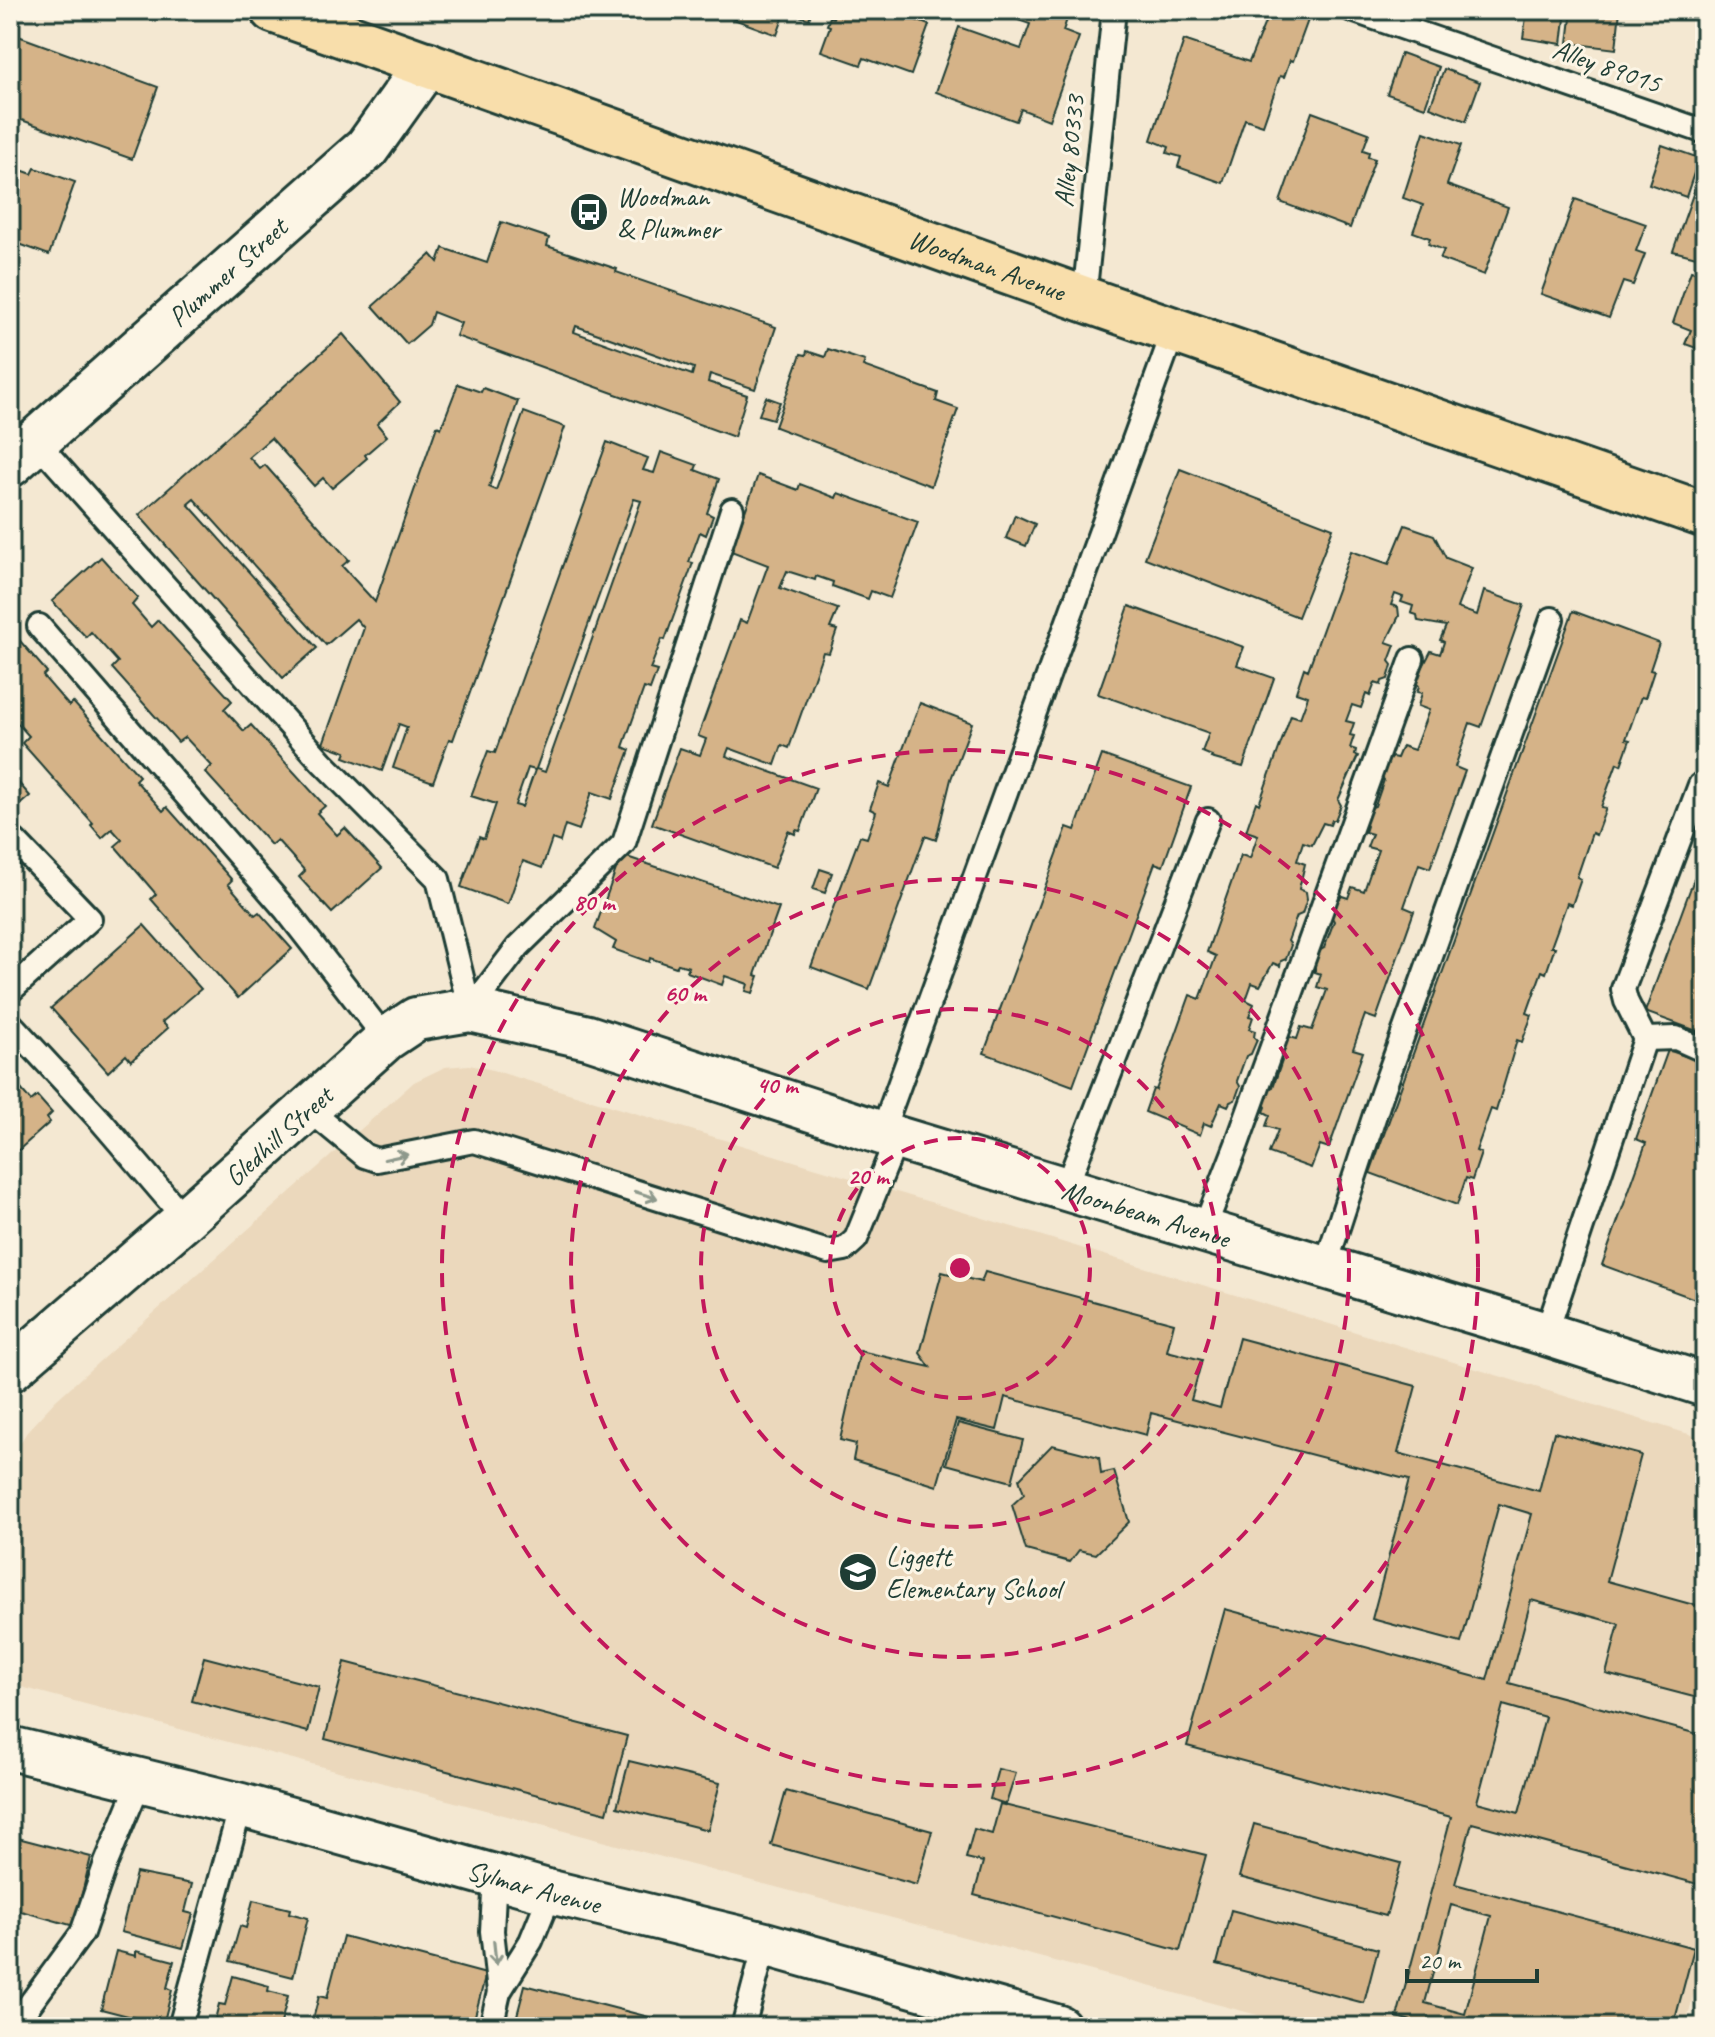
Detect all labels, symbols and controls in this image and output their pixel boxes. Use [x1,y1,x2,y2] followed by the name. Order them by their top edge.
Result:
[1548,31,1667,101] street label: Alley 89015
[1046,91,1093,208] street label: Alley 80333
[617,179,723,246] place label: Woodman & Plummer
[568,191,610,233] bus stop icon: Woodman & Plummer
[160,208,296,334] street label: Plummer Street
[904,221,1072,309] street label: Woodman Avenue
[573,887,617,917] text: 80 m
[664,978,708,1008] text: 60 m
[756,1070,800,1100] text: 40 m
[217,1076,341,1193] street label: Gledhill Street
[383,1149,408,1164] one-way arrow
[847,1161,891,1191] text: 20 m
[1058,1171,1236,1256] street label: Moonbeam Avenue
[633,1189,658,1203] one-way arrow
[946,1254,974,1282] centre of rings
[886,1539,1066,1606] place label: Liggett Elementary School
[837,1551,879,1593] school or university icon: Liggett Elementary School
[463,1852,606,1921] street label: Sylmar Avenue
[1407,1933,1537,1983] scale bar
[487,1939,502,1966] one-way arrow
[1419,1946,1462,1976] text: 20 m

